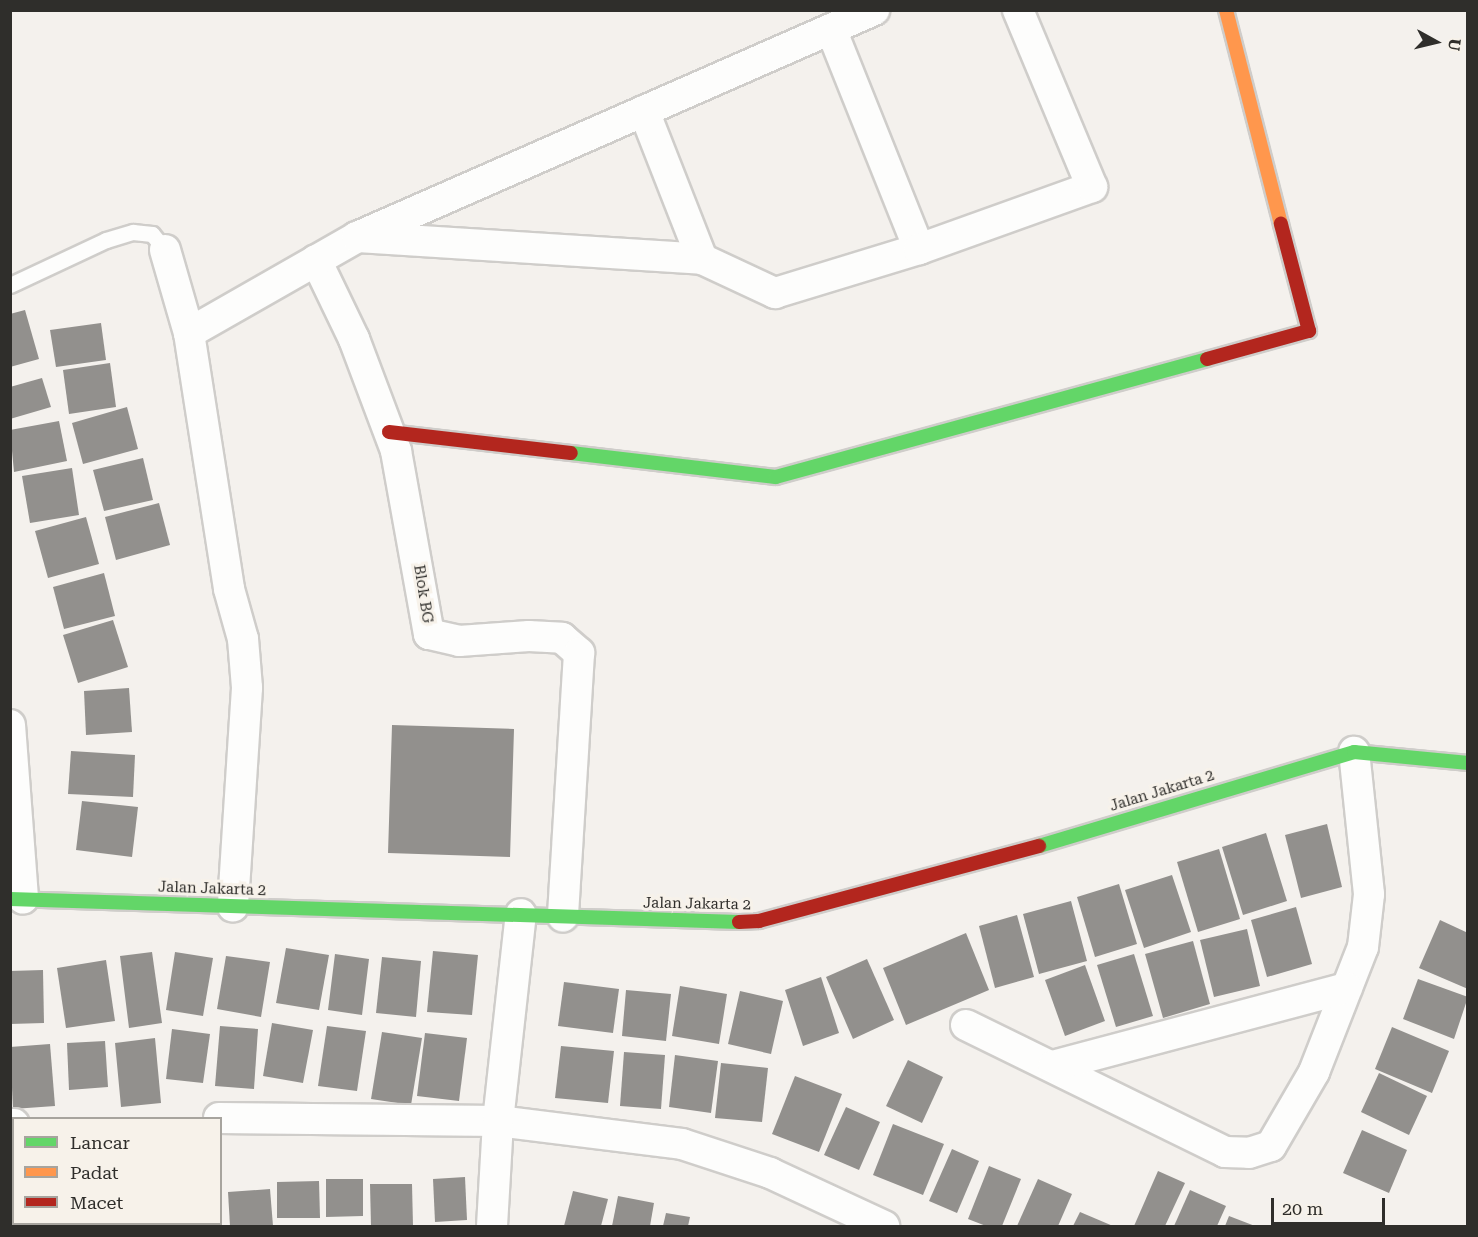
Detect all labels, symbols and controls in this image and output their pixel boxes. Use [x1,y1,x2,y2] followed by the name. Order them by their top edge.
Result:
[1406,12,1466,72] north arrow
[1444,37,1465,52] text: U
[410,564,436,624] street label: Blok BG
[1108,767,1216,815] street label: Jalan Jakarta 2
[158,878,266,900] street label: Jalan Jakarta 2
[643,894,751,914] street label: Jalan Jakarta 2
[12,1117,222,1225] legend
[70,1132,130,1153] text: Lancar
[70,1162,119,1183] text: Padat
[1274,1186,1388,1224] scale bar
[70,1192,123,1213] text: Macet
[1282,1198,1323,1219] text: 20 m

